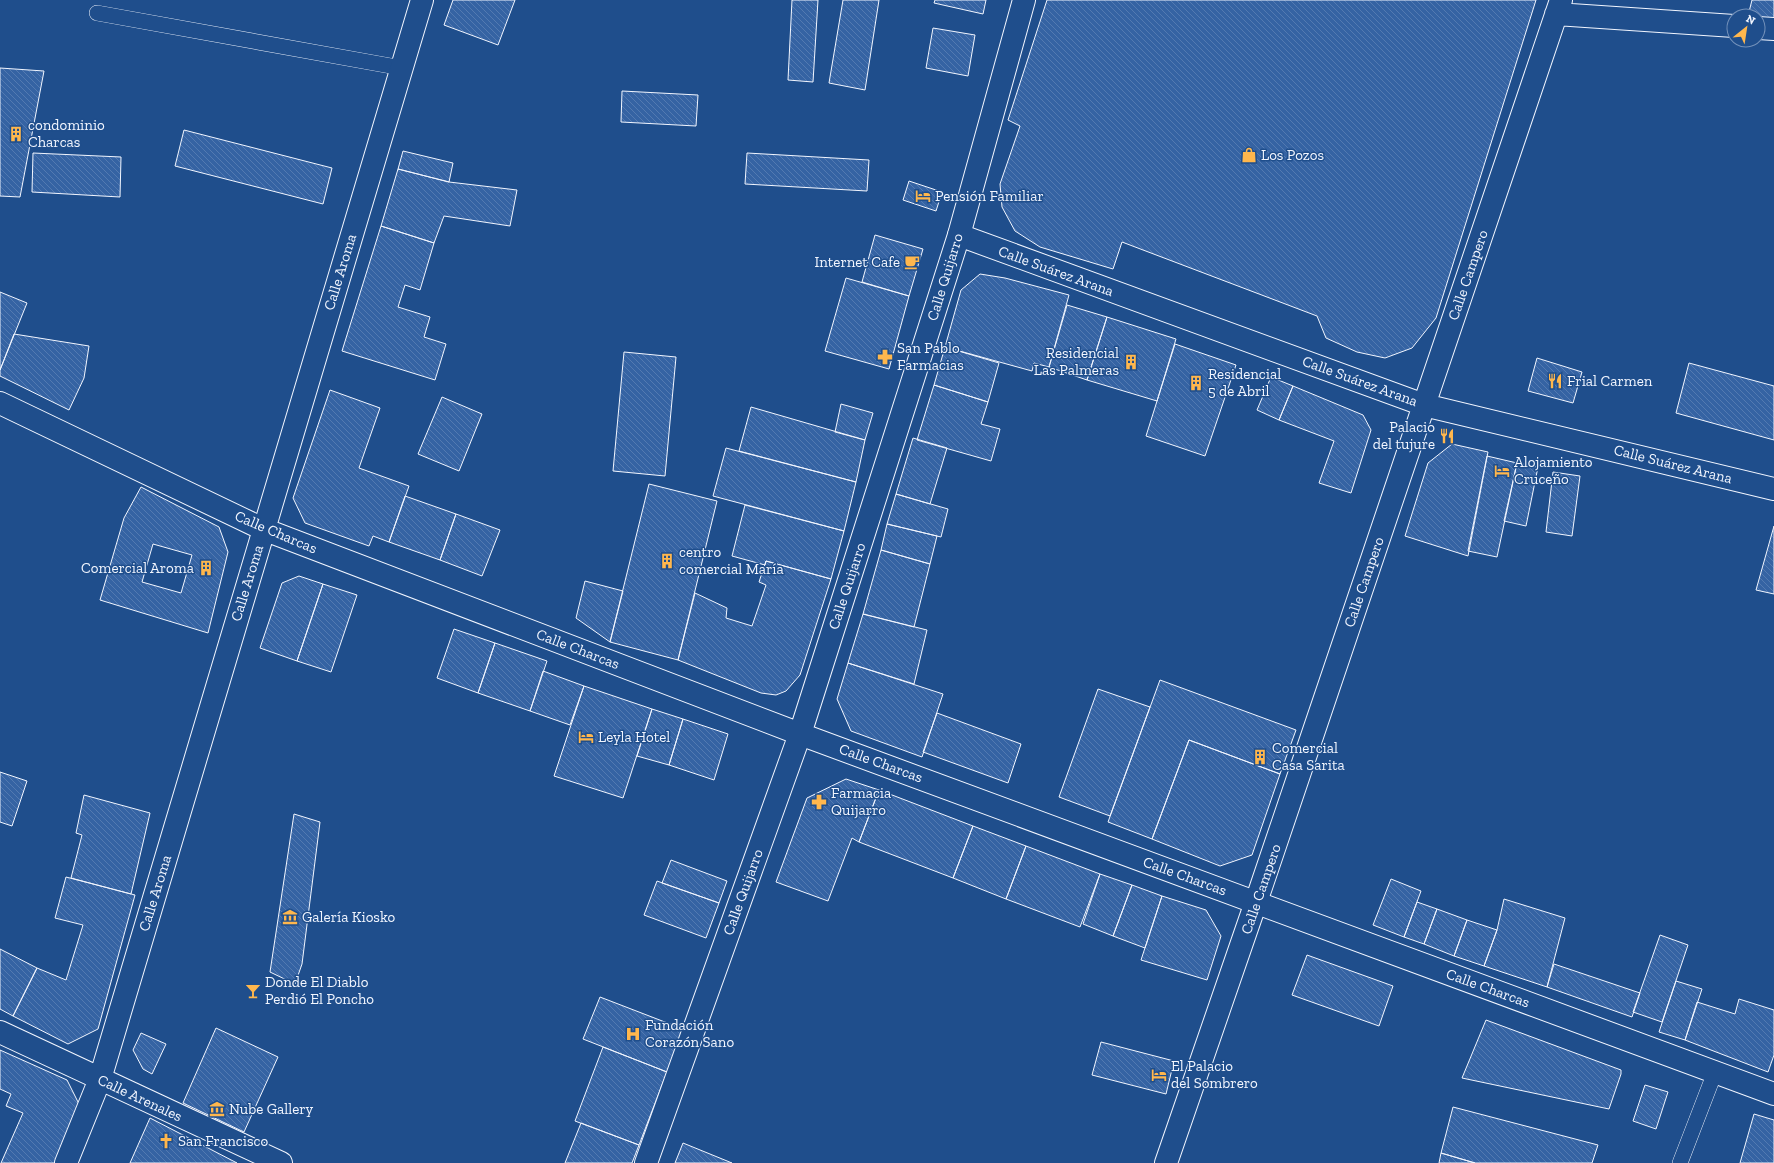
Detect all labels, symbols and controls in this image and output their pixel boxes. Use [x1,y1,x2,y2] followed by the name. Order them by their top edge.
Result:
[1726,8,1766,48] north arrow
[1744,12,1758,28] text: N
[28,116,105,151] place label: condominio Charcas
[7,125,25,143] building icon: condominio Charcas
[1240,146,1258,164] shop icon: Los Pozos
[1261,146,1324,164] place label: Los Pozos
[914,187,932,205] hotel icon: Pensión Familiar
[935,187,1044,205] place label: Pensión Familiar
[1444,227,1492,323] street label: Calle Campero
[923,231,967,323] street label: Calle Quijarro
[320,232,360,312] street label: Calle Aroma
[996,242,1116,300] street label: Calle Suárez Arana
[814,253,900,271] place label: Internet Cafe
[903,253,921,271] cafe icon: Internet Cafe
[897,339,964,374] place label: San Pablo Farmacias
[1034,344,1119,379] place label: Residencial Las Palmeras
[876,348,894,366] pharmacy icon: San Pablo Farmacias
[1300,352,1420,410] street label: Calle Suárez Arana
[1122,353,1140,371] building icon: Residencial Las Palmeras
[1208,365,1281,400] place label: Residencial 5 de Abril
[1546,372,1564,390] restaurant icon: Frial Carmen
[1567,372,1653,390] place label: Frial Carmen
[1187,374,1205,392] building icon: Residencial 5 de Abril
[1373,418,1435,453] place label: Palacio del tujure
[1438,427,1456,445] restaurant icon: Palacio del tujure
[1612,441,1734,487] street label: Calle Suárez Arana
[1514,453,1593,488] place label: Alojamiento Cruceño
[1493,462,1511,480] hotel icon: Alojamiento Cruceño
[232,507,320,557] street label: Calle Charcas
[1340,534,1388,630] street label: Calle Campero
[824,540,870,632] street label: Calle Quijarro
[227,543,267,623] street label: Calle Aroma
[679,543,784,578] place label: centro comercial María
[658,552,676,570] building icon: centro comercial María
[81,559,194,577] place label: Comercial Aroma
[197,559,215,577] building icon: Comercial Aroma
[534,625,622,673] street label: Calle Charcas
[577,728,595,746] hotel icon: Leyla Hotel
[598,728,670,746] place label: Leyla Hotel
[1272,739,1345,774] place label: Comercial Casa Sarita
[837,740,925,786] street label: Calle Charcas
[1251,748,1269,766] building icon: Comercial Casa Sarita
[831,784,891,819] place label: Farmacia Quijarro
[810,793,828,811] pharmacy icon: Farmacia Quijarro
[1237,841,1285,937] street label: Calle Campero
[719,846,767,938] street label: Calle Quijarro
[135,853,175,933] street label: Calle Aroma
[1141,853,1229,899] street label: Calle Charcas
[281,908,299,926] museum icon: Galería Kiosko
[302,908,395,926] place label: Galería Kiosko
[1444,965,1532,1011] street label: Calle Charcas
[265,973,374,1008] place label: Donde El Diablo Perdió El Poncho
[244,982,262,1000] bar icon: Donde El Diablo Perdió El Poncho
[645,1016,734,1051] place label: Fundación Corazón Sano
[624,1025,642,1043] hospital icon: Fundación Corazón Sano
[1171,1057,1258,1092] place label: El Palacio del Sombrero
[1150,1066,1168,1084] hotel icon: El Palacio del Sombrero
[95,1071,185,1125] street label: Calle Arenales
[208,1100,226,1118] museum icon: Nube Gallery
[229,1100,314,1118] place label: Nube Gallery
[157,1132,175,1150] church icon: San Francisco
[178,1132,268,1150] place label: San Francisco

